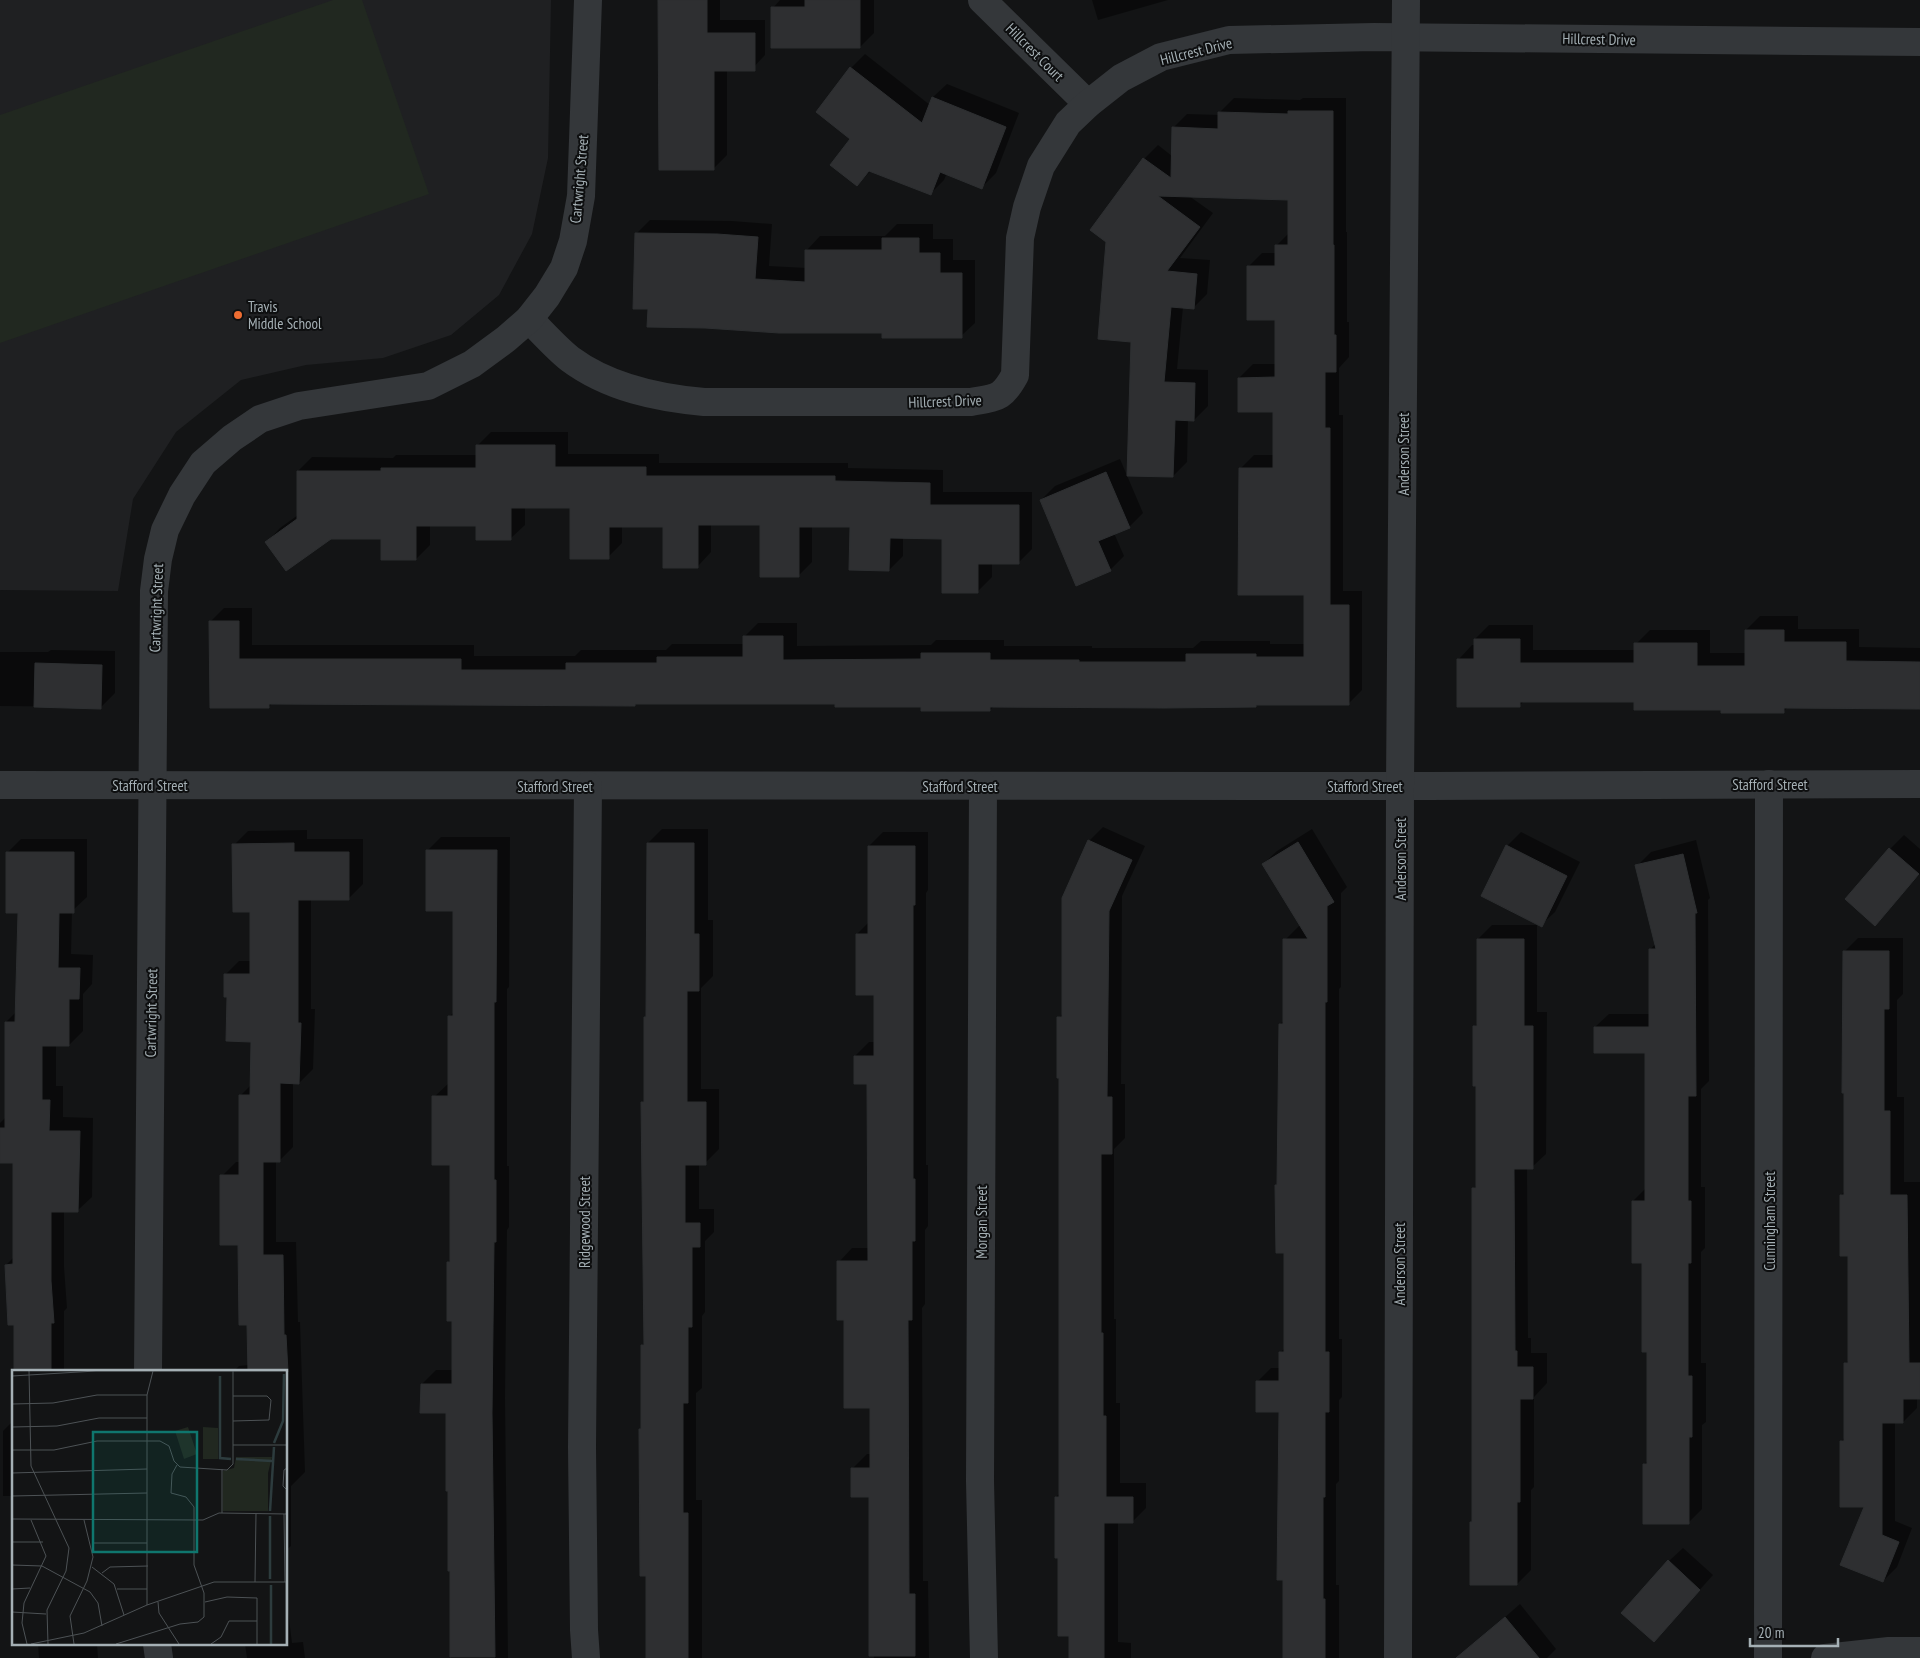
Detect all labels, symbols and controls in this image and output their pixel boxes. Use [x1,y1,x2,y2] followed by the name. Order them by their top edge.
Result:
[1002,19,1068,85] street label: Hillcrest Court
[1562,29,1636,49] street label: Hillcrest Drive
[1158,33,1234,69] street label: Hillcrest Drive
[566,134,592,224] street label: Cartwright Street
[248,297,322,333] place label: Travis Middle School
[232,309,244,321] marker: Travis Middle School
[908,390,982,412] street label: Hillcrest Drive
[1394,413,1413,495] street label: Anderson Street
[145,563,167,653] street label: Cartwright Street
[1732,775,1808,794] street label: Stafford Street
[112,776,188,795] street label: Stafford Street
[517,777,593,796] street label: Stafford Street
[922,777,998,796] street label: Stafford Street
[1327,777,1403,796] street label: Stafford Street
[1391,818,1410,900] street label: Anderson Street
[141,968,161,1058] street label: Cartwright Street
[1760,1171,1779,1271] street label: Cunningham Street
[575,1176,594,1268] street label: Ridgewood Street
[972,1185,991,1259] street label: Morgan Street
[1390,1223,1409,1305] street label: Anderson Street
[12,1370,288,1646] inset map
[1750,1616,1838,1648] scale bar
[1758,1623,1784,1642] text: 20 m

